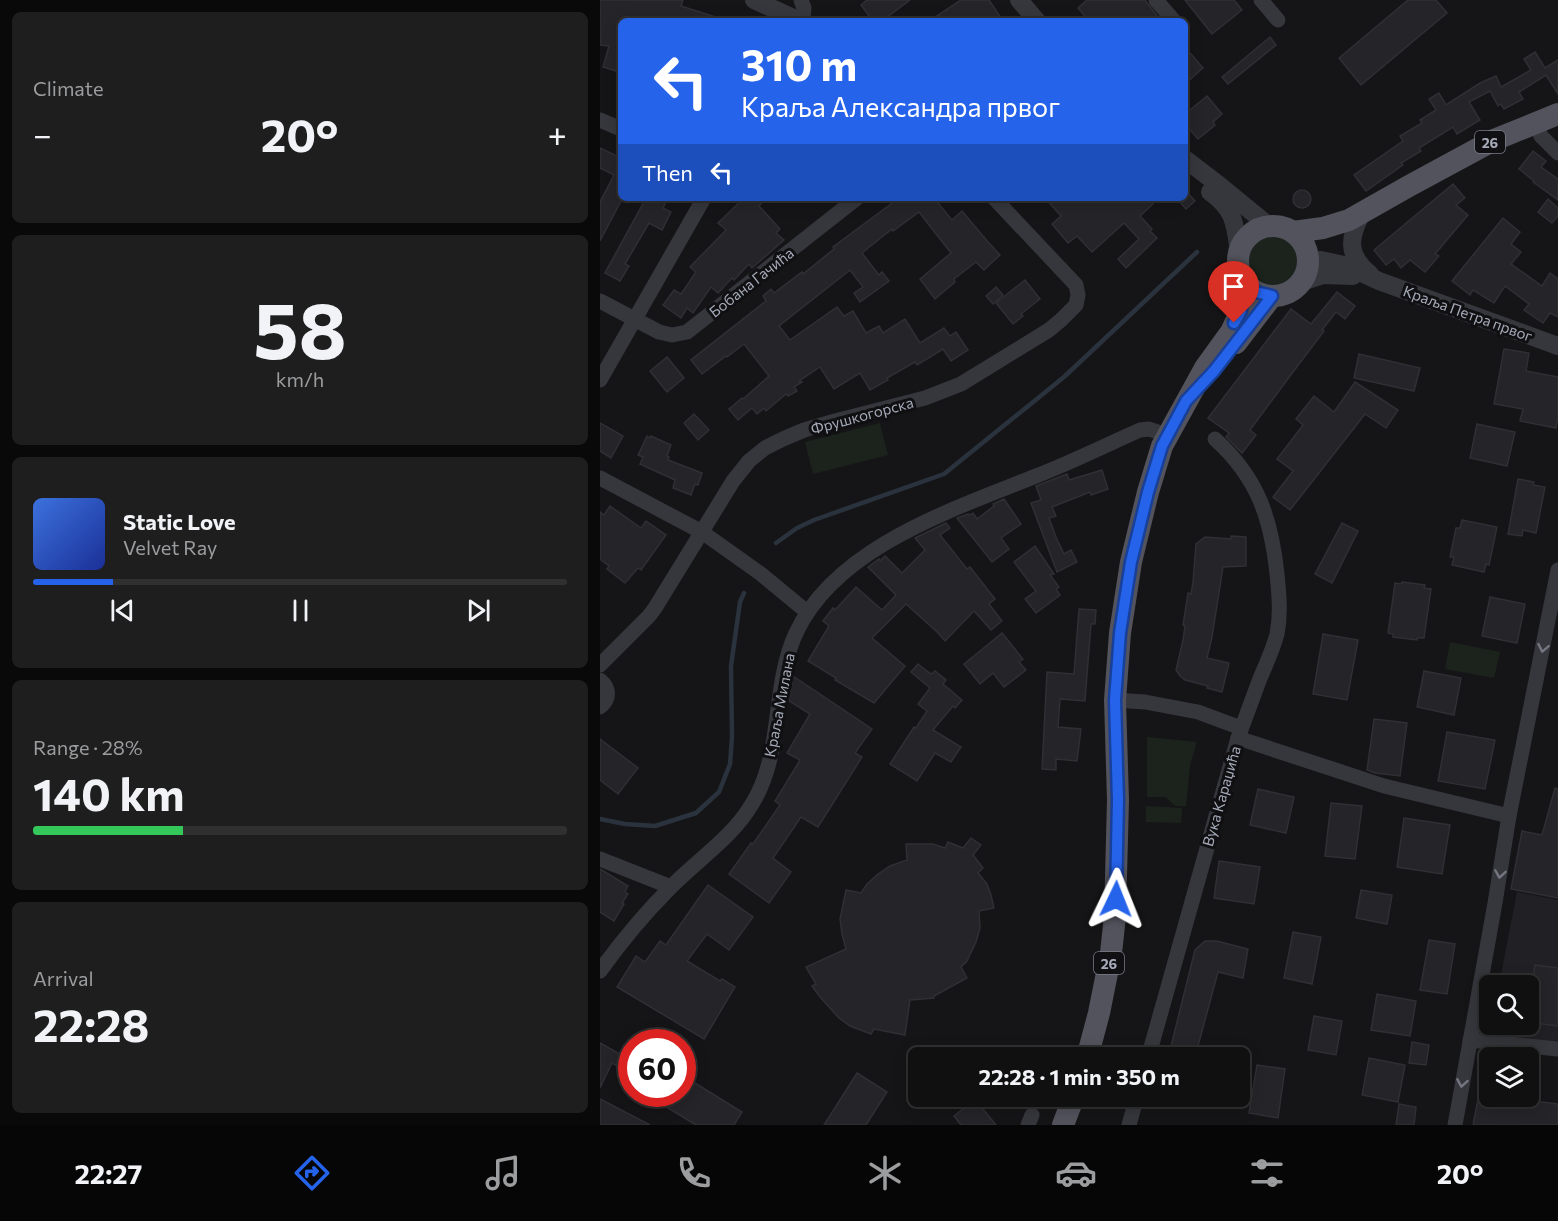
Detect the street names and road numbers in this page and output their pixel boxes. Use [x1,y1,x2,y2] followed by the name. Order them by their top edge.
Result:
[1475,131,1505,153] road number: 26
[705,243,797,321] street label: Бобана Гачића
[1401,281,1536,345] street label: Краља Петра првог
[809,393,915,437] street label: Фрушкогорска
[760,651,798,759] street label: Краља Милана
[1198,744,1244,848] street label: Вука Караџића
[1094,952,1124,974] road number: 26

